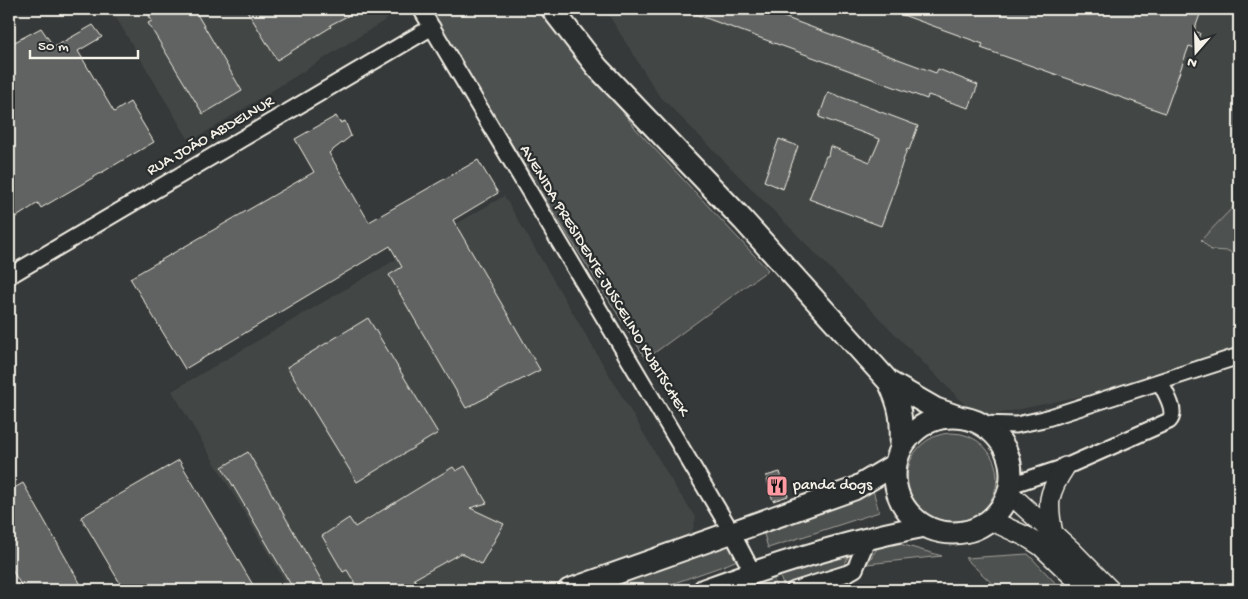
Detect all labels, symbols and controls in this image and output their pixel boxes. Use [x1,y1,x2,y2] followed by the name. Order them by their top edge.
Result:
[30,28,138,60] scale bar
[1170,28,1220,78] north arrow
[38,38,69,56] text: 50 m
[1185,52,1200,71] text: N
[144,92,279,181] street label: RUA JOÃO ABDELNUR
[514,142,693,422] street label: AVENIDA PRESIDENTE JUSCELINO KUBITSCHEK
[765,474,789,498] restaurant icon: panda dogs
[792,477,873,496] place label: panda dogs

